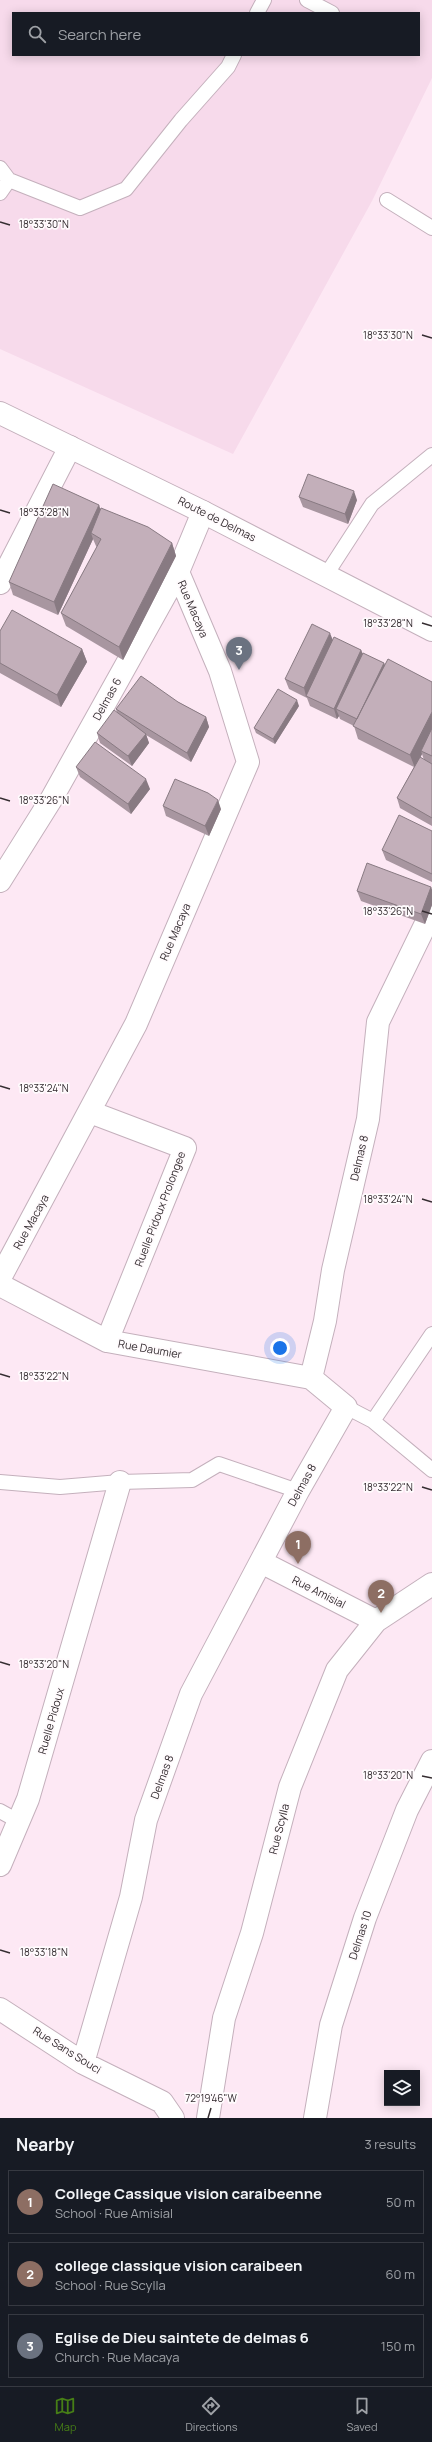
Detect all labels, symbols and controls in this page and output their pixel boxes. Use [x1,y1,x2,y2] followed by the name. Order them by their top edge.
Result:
[12,12,420,56] search box
[26,23,48,45] icon: search
[58,24,141,45] text: Search here
[19,217,69,231] text: 18°33'30"N
[363,328,413,342] text: 18°33'30"N
[176,492,259,545] street label: Route de Delmas
[19,505,69,519] text: 18°33'28"N
[175,578,212,640] street label: Rue Macaya
[363,616,413,630] text: 18°33'28"N
[226,637,252,670] pin: 3
[89,675,125,723] street label: Delmas 6
[19,793,69,807] text: 18°33'26"N
[156,901,193,963] street label: Rue Macaya
[363,904,413,918] text: 18°33'26"N
[19,1081,69,1095] text: 18°33'24"N
[346,1134,371,1182] street label: Delmas 8
[131,1148,189,1269] street label: Ruelle Pidoux Prolongee
[9,1191,52,1252] street label: Rue Macaya
[363,1192,413,1206] text: 18°33'24"N
[117,1336,183,1361] street label: Rue Daumier
[270,1338,290,1358] your location
[19,1369,69,1383] text: 18°33'22"N
[284,1461,319,1509] street label: Delmas 8
[363,1480,413,1494] text: 18°33'22"N
[285,1531,311,1564] pin: 1
[290,1572,348,1611] street label: Rue Amisial
[368,1580,394,1613] pin: 2
[19,1657,69,1671] text: 18°33'20"N
[34,1686,67,1756] street label: Ruelle Pidoux
[147,1753,176,1801] street label: Delmas 8
[363,1768,413,1782] text: 18°33'20"N
[265,1802,292,1856] street label: Rue Scylla
[345,1908,375,1961] street label: Delmas 10
[20,1945,68,1959] text: 18°33'18"N
[30,2023,104,2077] street label: Rue Sans Souci
[384,2070,420,2106] map controls
[384,2070,420,2106] button: layers
[185,2091,237,2105] text: 72°19'46"W
[16,2133,74,2156] text: Nearby
[364,2135,416,2153] text: 3 results
[55,2183,322,2204] text: College Cassique vision caraibeenne
[27,2193,33,2211] text: 1
[386,2193,415,2211] text: 50 m
[55,2204,173,2222] text: School · Rue Amisial
[55,2255,303,2276] text: college classique vision caraibeen
[26,2265,34,2283] text: 2
[385,2265,415,2283] text: 60 m
[55,2276,166,2294] text: School · Rue Scylla
[55,2327,309,2348] text: Eglise de Dieu saintete de delmas 6
[26,2337,34,2355] text: 3
[381,2337,415,2355] text: 150 m
[55,2348,179,2366] text: Church · Rue Macaya
[54,2395,76,2434] tab: Map
[185,2395,238,2434] tab: Directions
[347,2395,378,2434] tab: Saved

